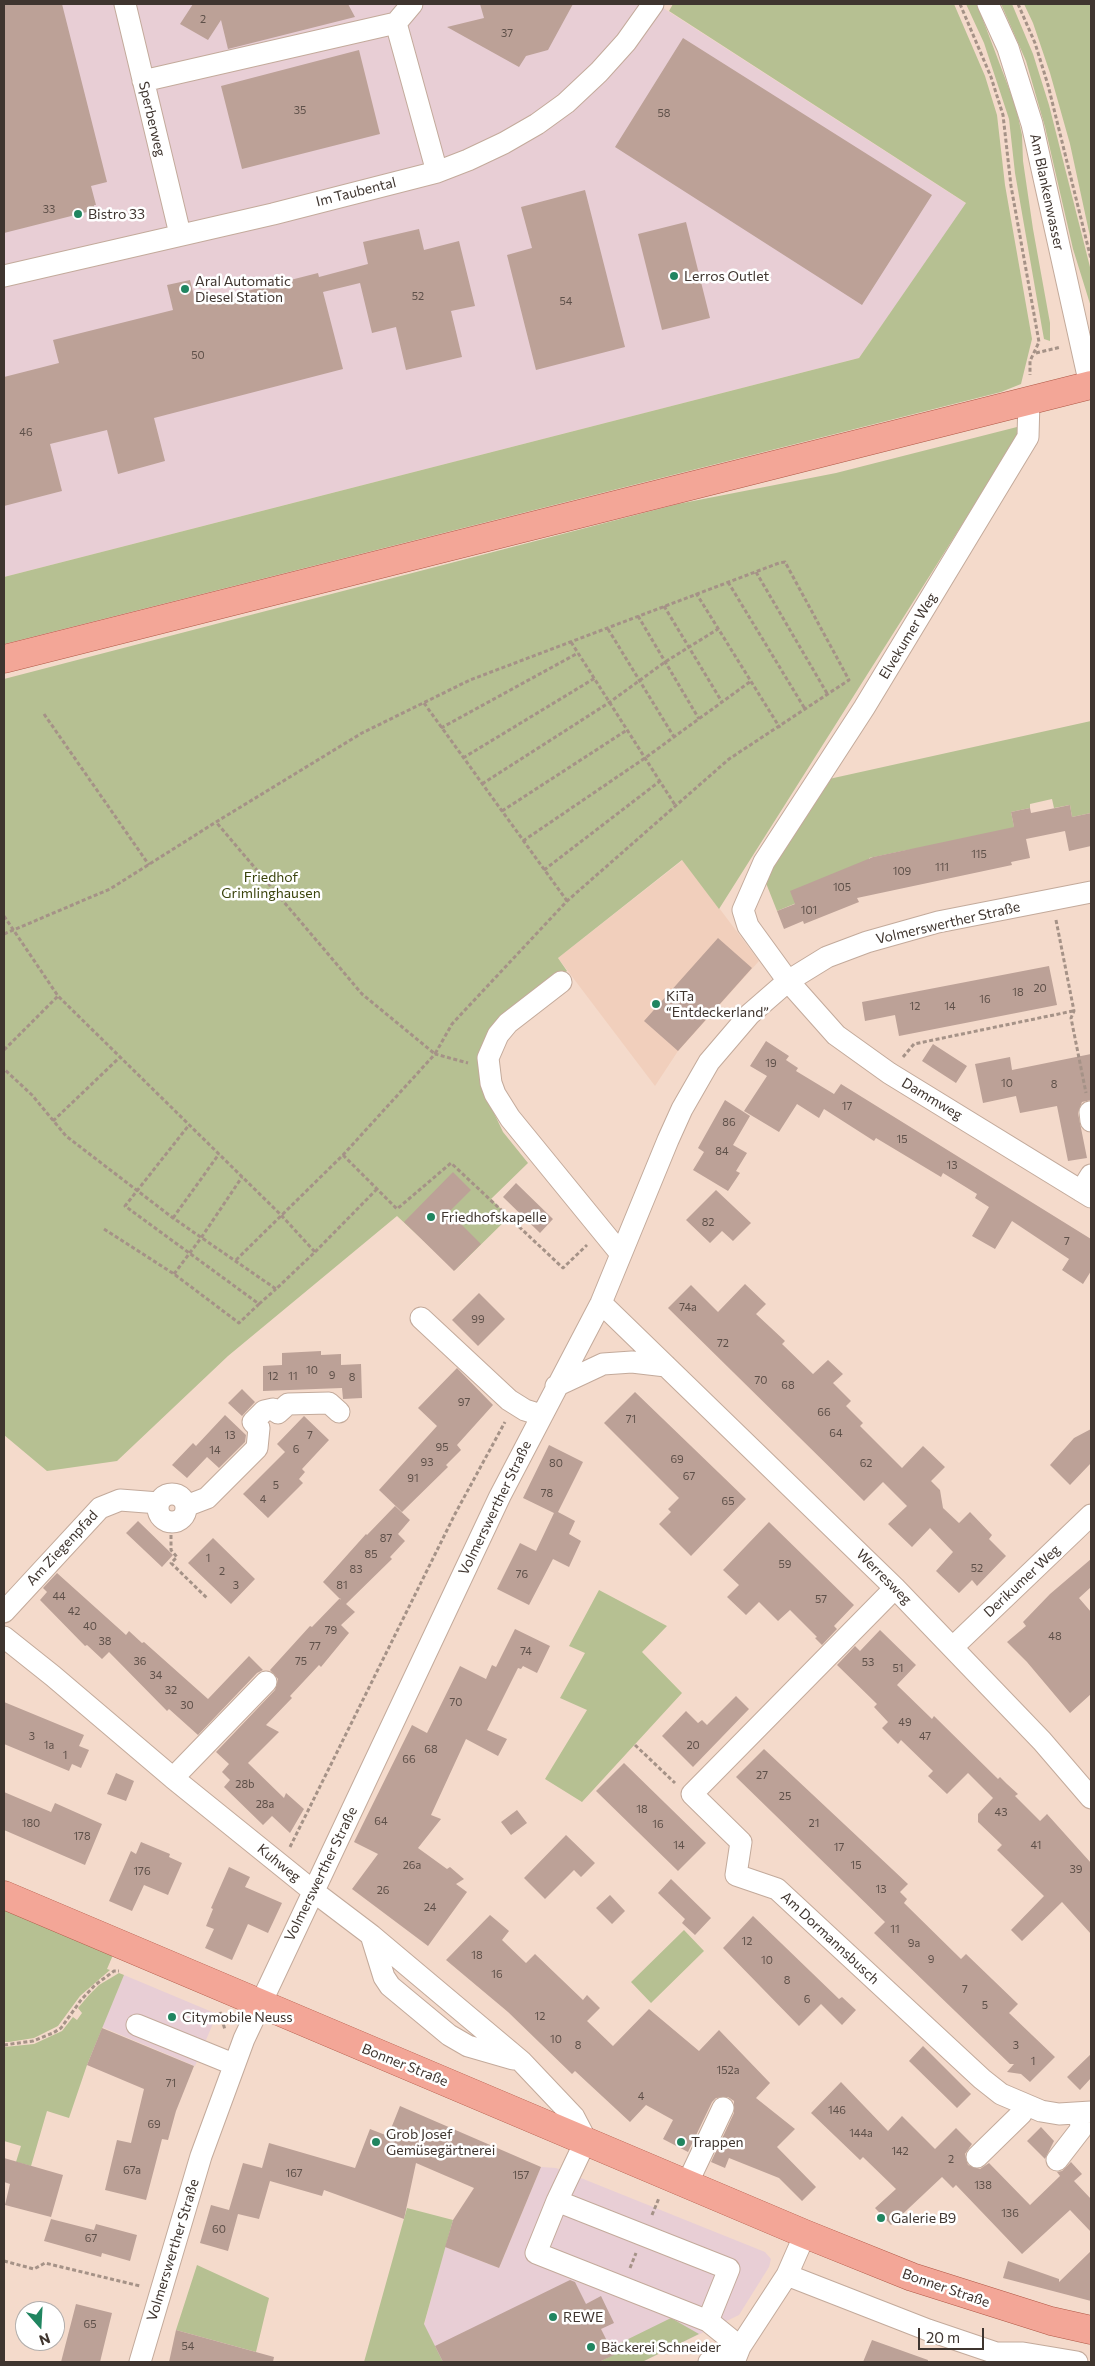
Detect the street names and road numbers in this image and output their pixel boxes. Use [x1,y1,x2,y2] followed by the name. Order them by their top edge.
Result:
[135,80,169,158] street label: Sperberweg
[1026,132,1068,252] street label: Am Blankenwasser
[314,174,398,210] street label: Im Taubental
[876,590,940,682] street label: Elvekumer Weg
[874,898,1022,948] street label: Volmerswerther Straße
[899,1074,965,1124] street label: Dammweg
[455,1438,535,1578] street label: Volmerswerther Straße
[23,1507,101,1589] street label: Am Ziegenpfad
[980,1541,1064,1621] street label: Derikumer Weg
[853,1546,915,1608] street label: Werresweg
[281,1804,361,1944] street label: Volmerswerther Straße
[254,1840,304,1886] street label: Kuhweg
[777,1888,883,1988] street label: Am Dormannsbusch
[359,2040,451,2090] street label: Bonner Straße
[143,2177,203,2323] street label: Volmerswerther Straße
[900,2265,992,2311] street label: Bonner Straße

